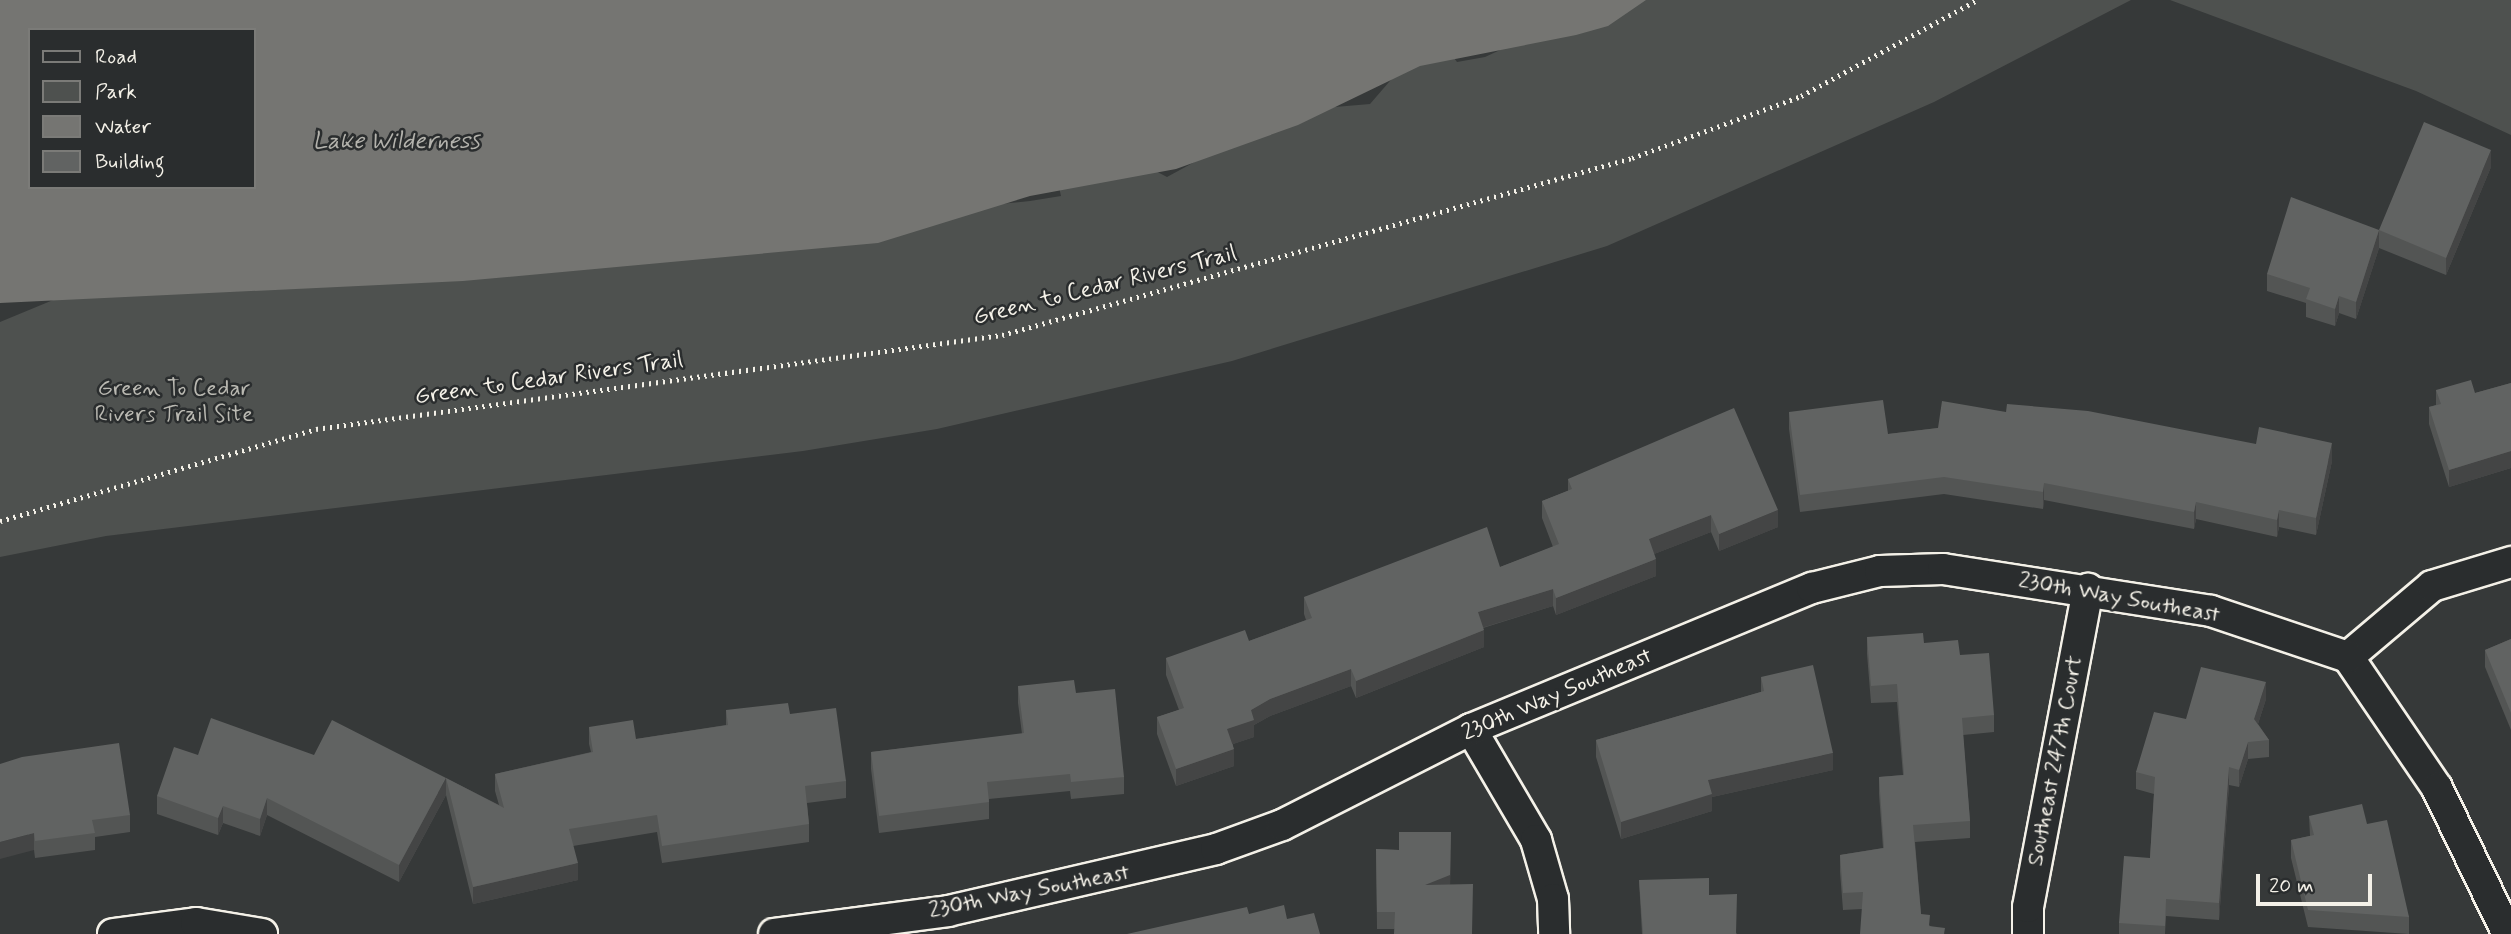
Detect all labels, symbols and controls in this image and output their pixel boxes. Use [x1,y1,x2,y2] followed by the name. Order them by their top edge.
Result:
[28,28,256,189] legend
[95,43,137,71] text: Road
[95,78,137,106] text: Park
[95,113,151,141] text: Water
[312,128,480,156] water label: Lake Wilderness
[95,148,165,176] text: Building
[969,239,1241,333] street label: Green to Cedar Rivers Trail
[411,346,687,412] street label: Green to Cedar Rivers Trail
[95,375,253,429] park label: Green To Cedar Rivers Trail Site
[2018,567,2220,629] street label: 230th Way Southeast
[1460,643,1654,747] street label: 230th Way Southeast
[2022,654,2090,868] street label: Southeast 247th Court
[928,859,1130,925] street label: 230th Way Southeast
[2259,860,2374,904] scale bar
[2269,872,2314,900] text: 20 m

